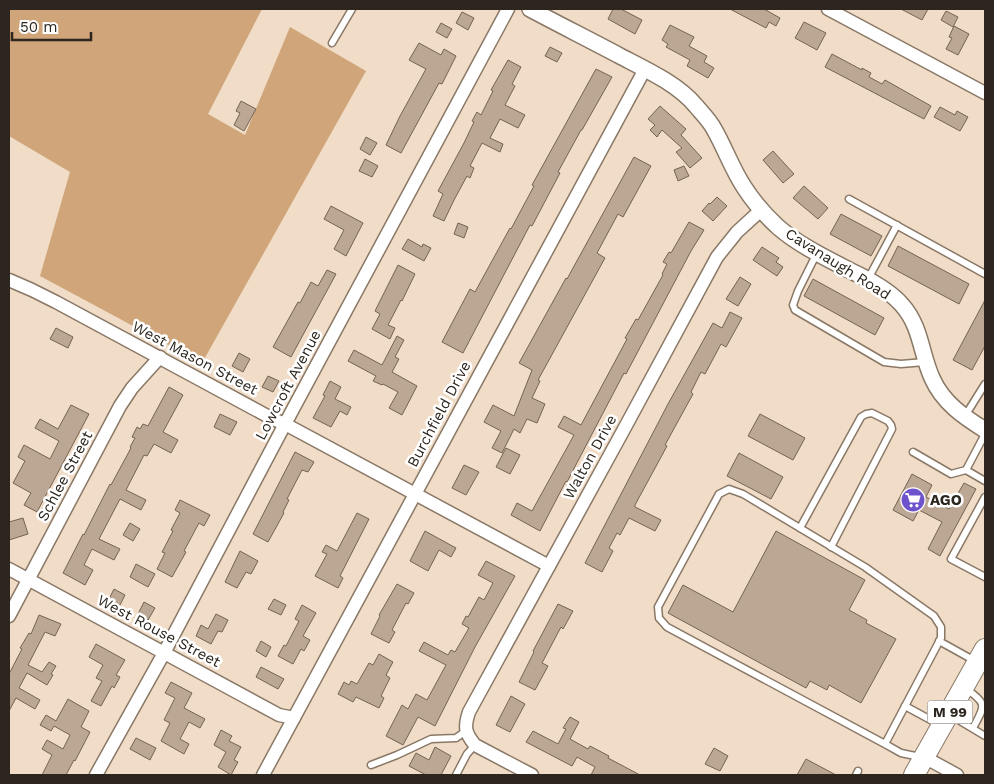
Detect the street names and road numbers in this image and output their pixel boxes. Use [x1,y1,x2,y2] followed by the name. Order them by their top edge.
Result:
[782,224,894,304] street label: Cavanaugh Road
[129,317,261,399] street label: West Mason Street
[251,327,325,443] street label: Lowcroft Avenue
[403,358,475,470] street label: Burchfield Drive
[559,412,621,502] street label: Walton Drive
[34,427,97,524] street label: Schlee Street
[94,591,224,671] street label: West Rouse Street
[928,700,972,724] road number: M 99

